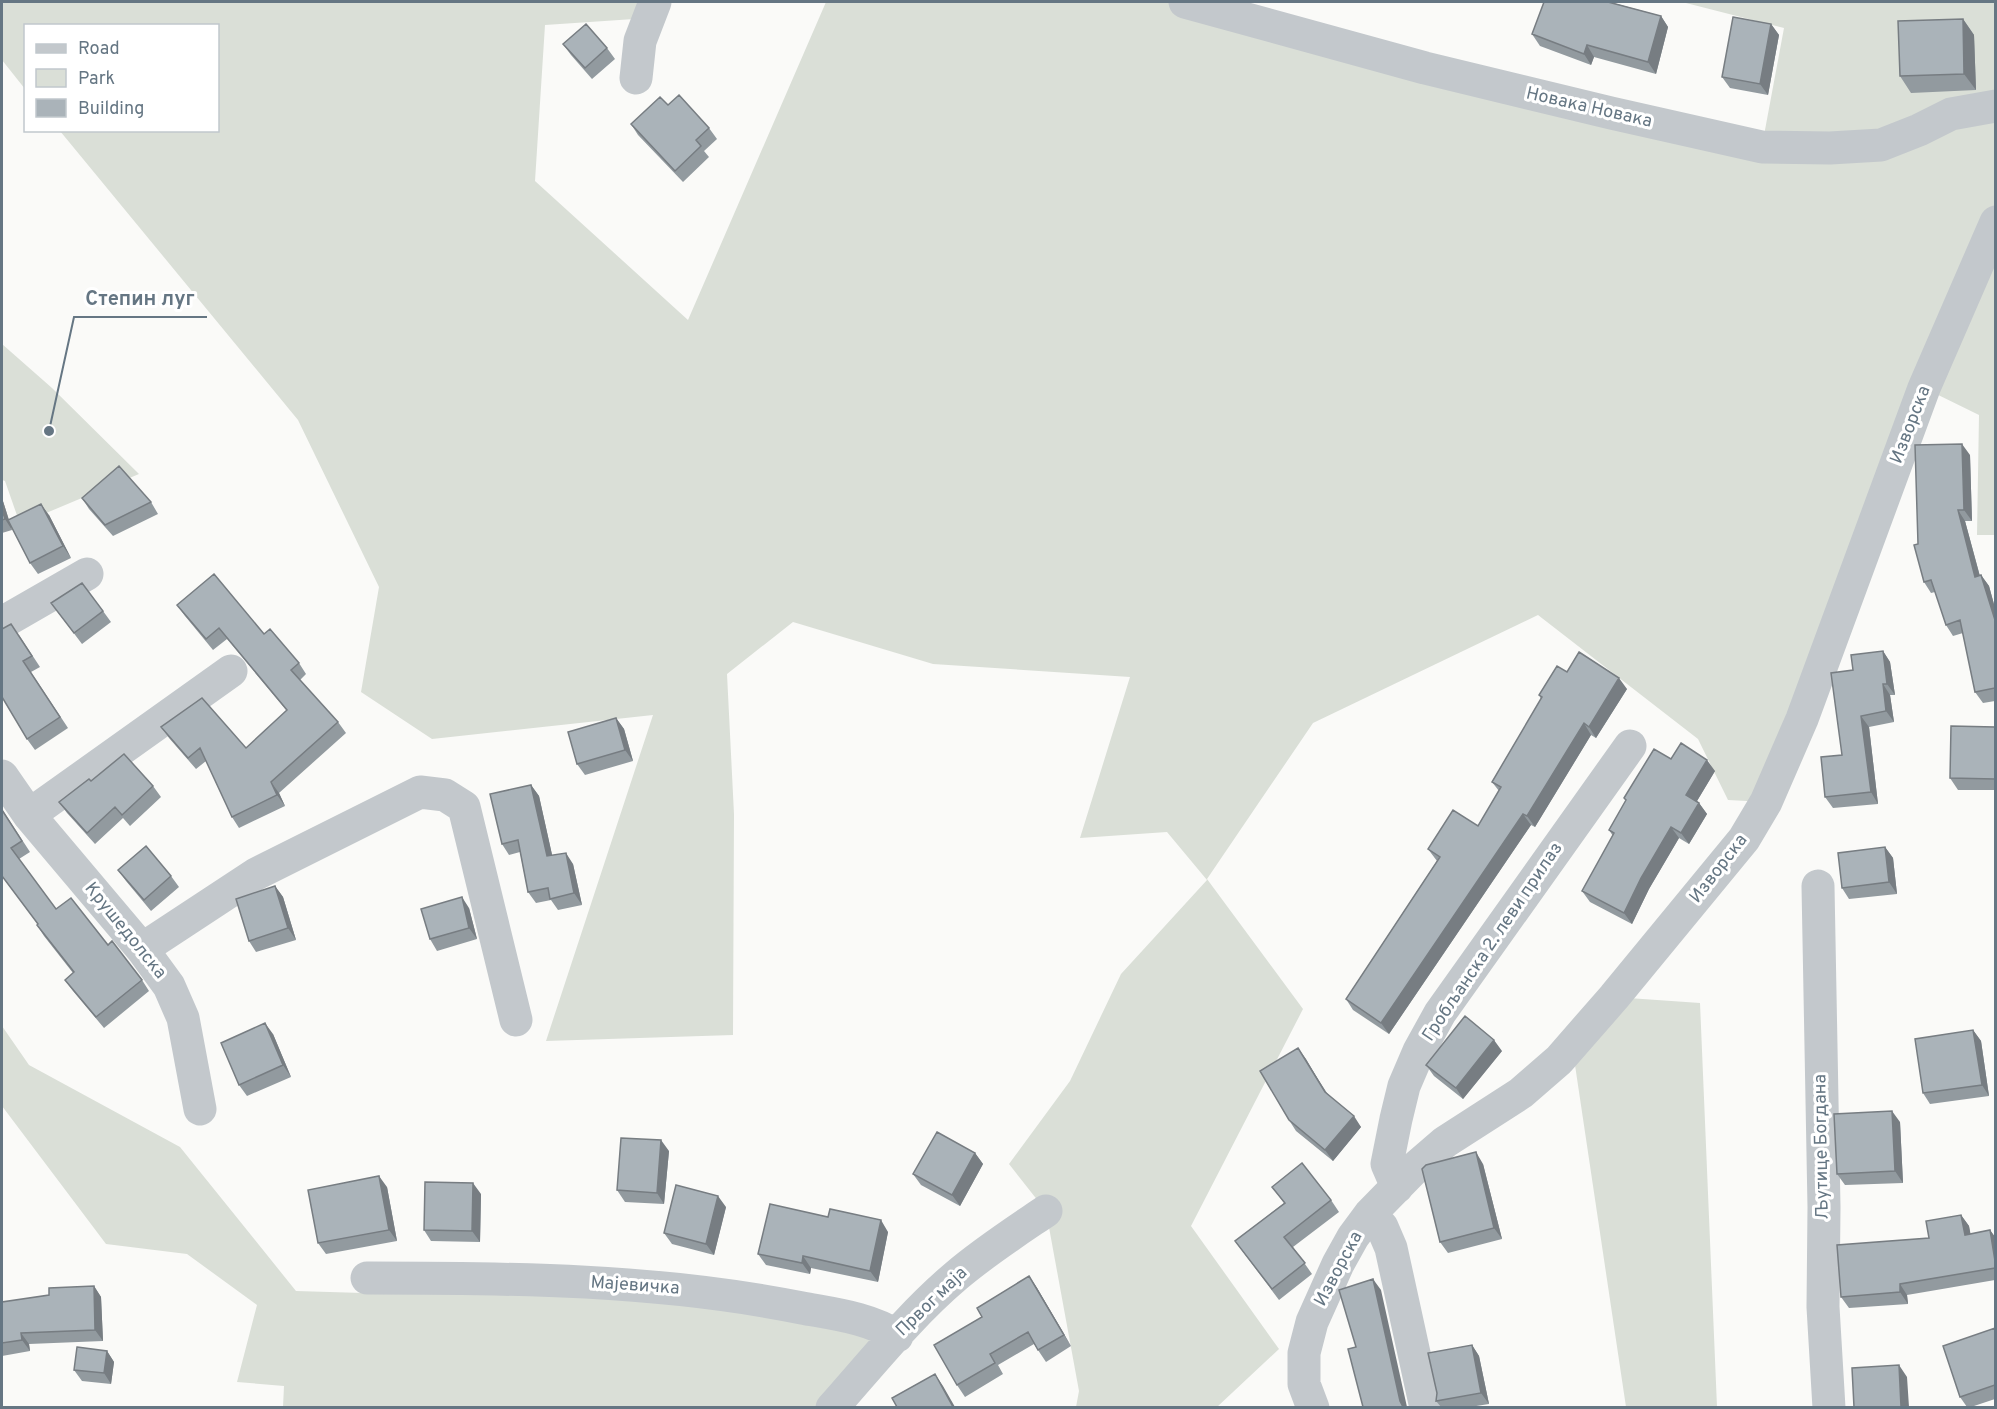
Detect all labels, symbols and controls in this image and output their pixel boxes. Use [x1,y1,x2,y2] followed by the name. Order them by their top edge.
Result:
[24,24,219,132] legend
[78,38,120,61] text: Road
[78,68,115,91] text: Park
[1524,82,1654,134] street label: Новака Новака
[78,98,144,121] text: Building
[74,279,207,317] callout: Степин луг
[85,287,195,313] text: Степин луг
[1886,383,1936,467] street label: Изворска
[1685,830,1753,908] street label: Изворска
[1418,838,1568,1046] street label: Гробљанска 2. леви прилаз
[79,878,171,984] street label: Крушедолска
[1809,1074,1835,1220] street label: Љутице Богдана
[1310,1228,1368,1310] street label: Изворска
[891,1262,973,1342] street label: Првог маја
[590,1271,680,1301] street label: Мајевичка

